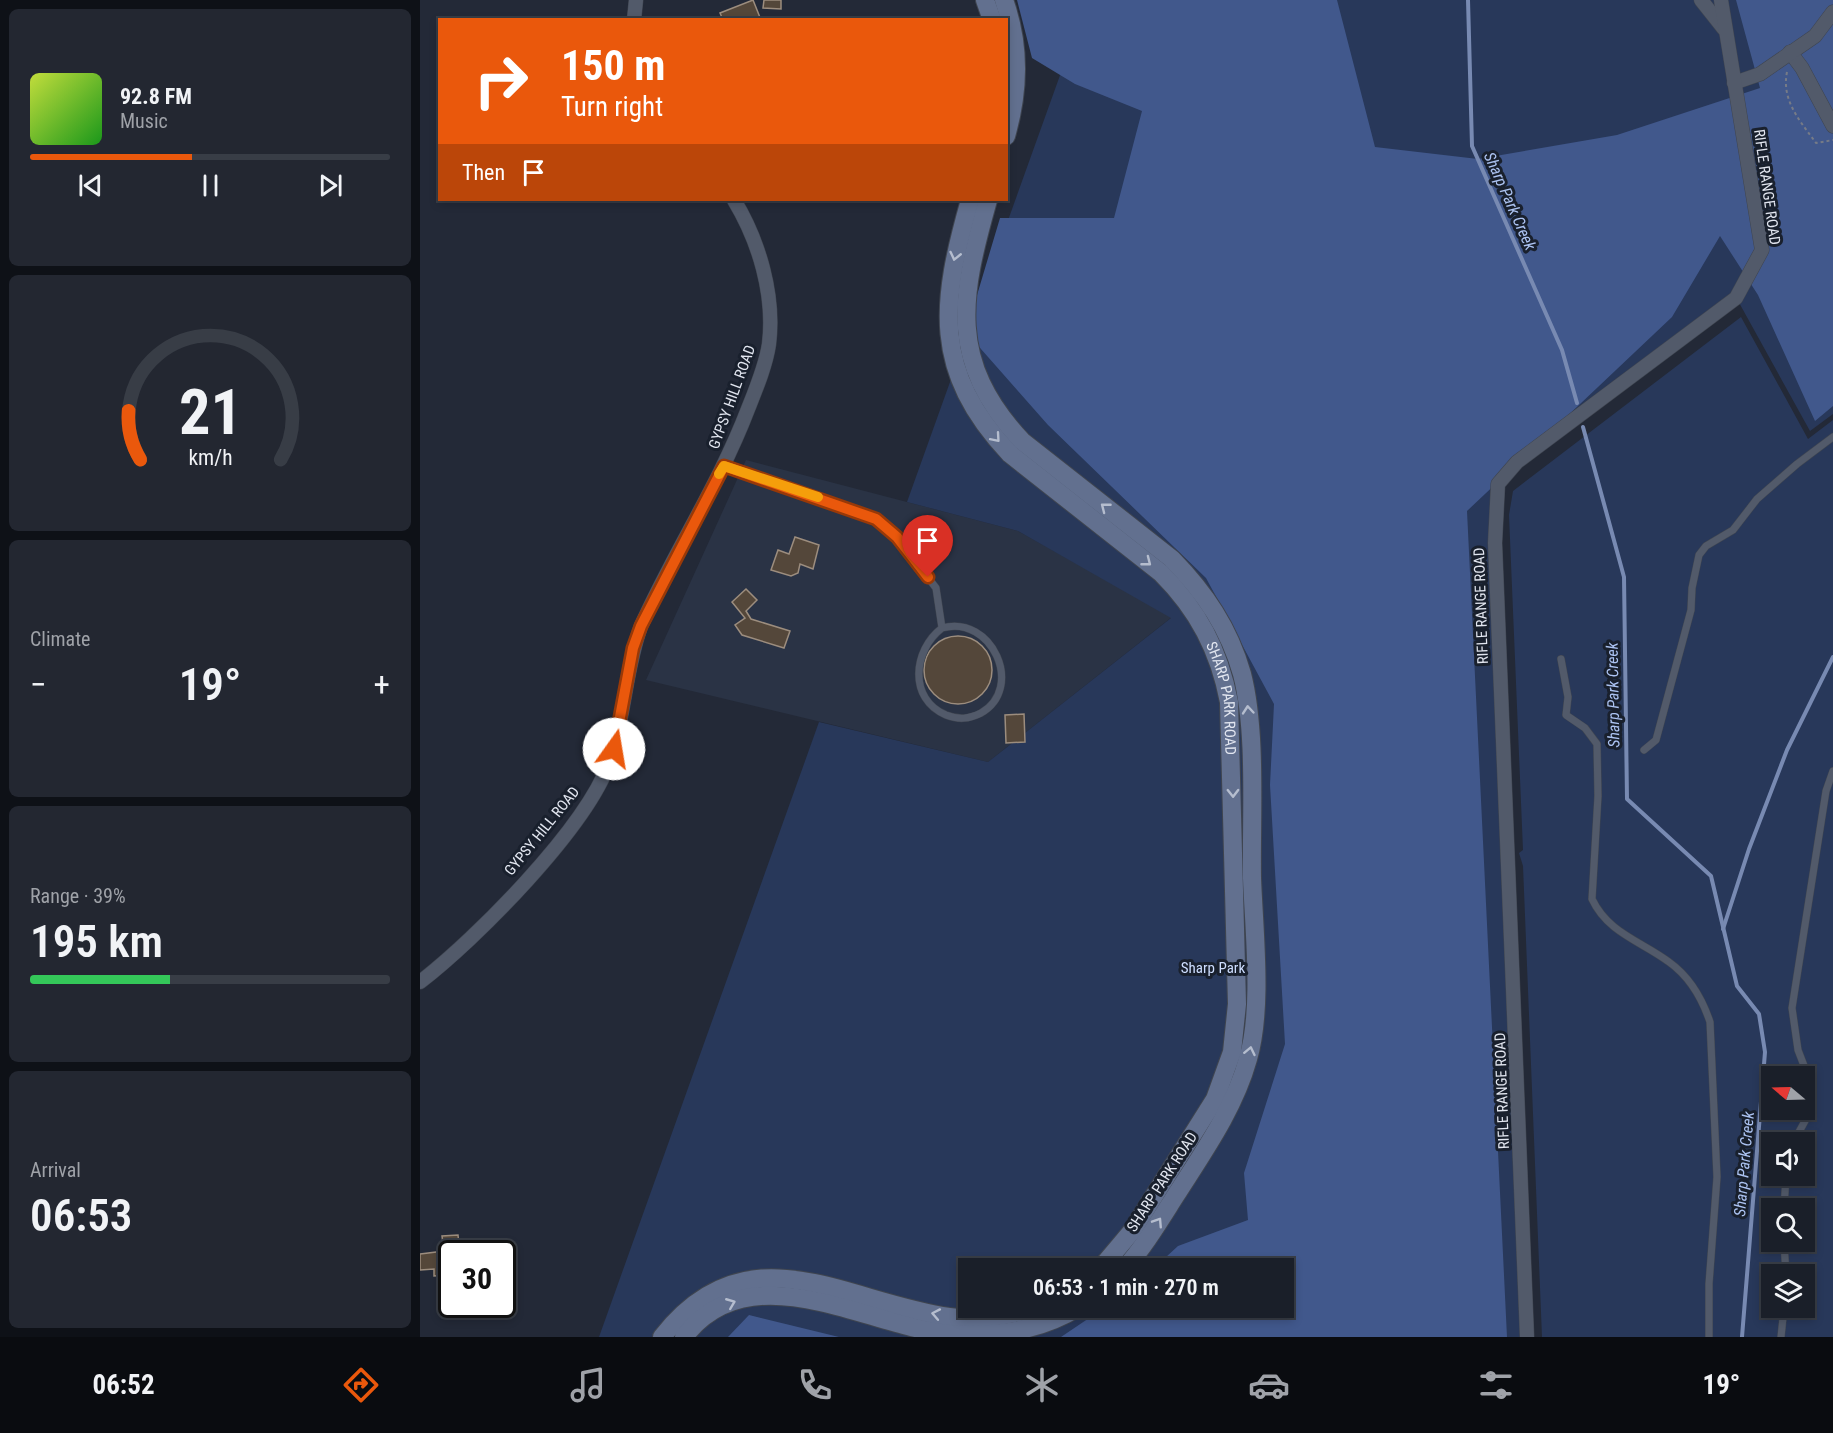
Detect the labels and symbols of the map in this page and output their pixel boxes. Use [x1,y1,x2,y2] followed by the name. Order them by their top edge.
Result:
[1750,128,1784,246] street label: RIFLE RANGE ROAD
[1480,149,1540,254] water label: Sharp Park Creek
[949,251,962,261] one-way arrow
[705,343,759,451] street label: GYPSY HILL ROAD
[989,431,1000,442] one-way arrow
[1100,503,1111,514] one-way arrow
[902,515,953,577] pin
[1470,547,1492,665] street label: RIFLE RANGE ROAD
[1140,554,1151,565] one-way arrow
[1202,639,1239,755] street label: SHARP PARK ROAD
[1603,641,1623,748] water label: Sharp Park Creek
[1242,705,1255,714] one-way arrow
[582,717,646,781] position arrow
[501,783,583,879] street label: GYPSY HILL ROAD
[1227,788,1239,797] one-way arrow
[1181,959,1245,977] park label: Sharp Park
[1491,1032,1513,1150] street label: RIFLE RANGE ROAD
[1243,1046,1256,1056] one-way arrow
[1761,1066,1815,1120] north arrow
[1730,1110,1758,1217] water label: Sharp Park Creek
[1123,1129,1201,1235] street label: SHARP PARK ROAD
[1151,1218,1163,1228] one-way arrow
[438,1240,516,1318] speed limit sign: 30
[725,1298,736,1310] one-way arrow
[931,1308,941,1321] one-way arrow

